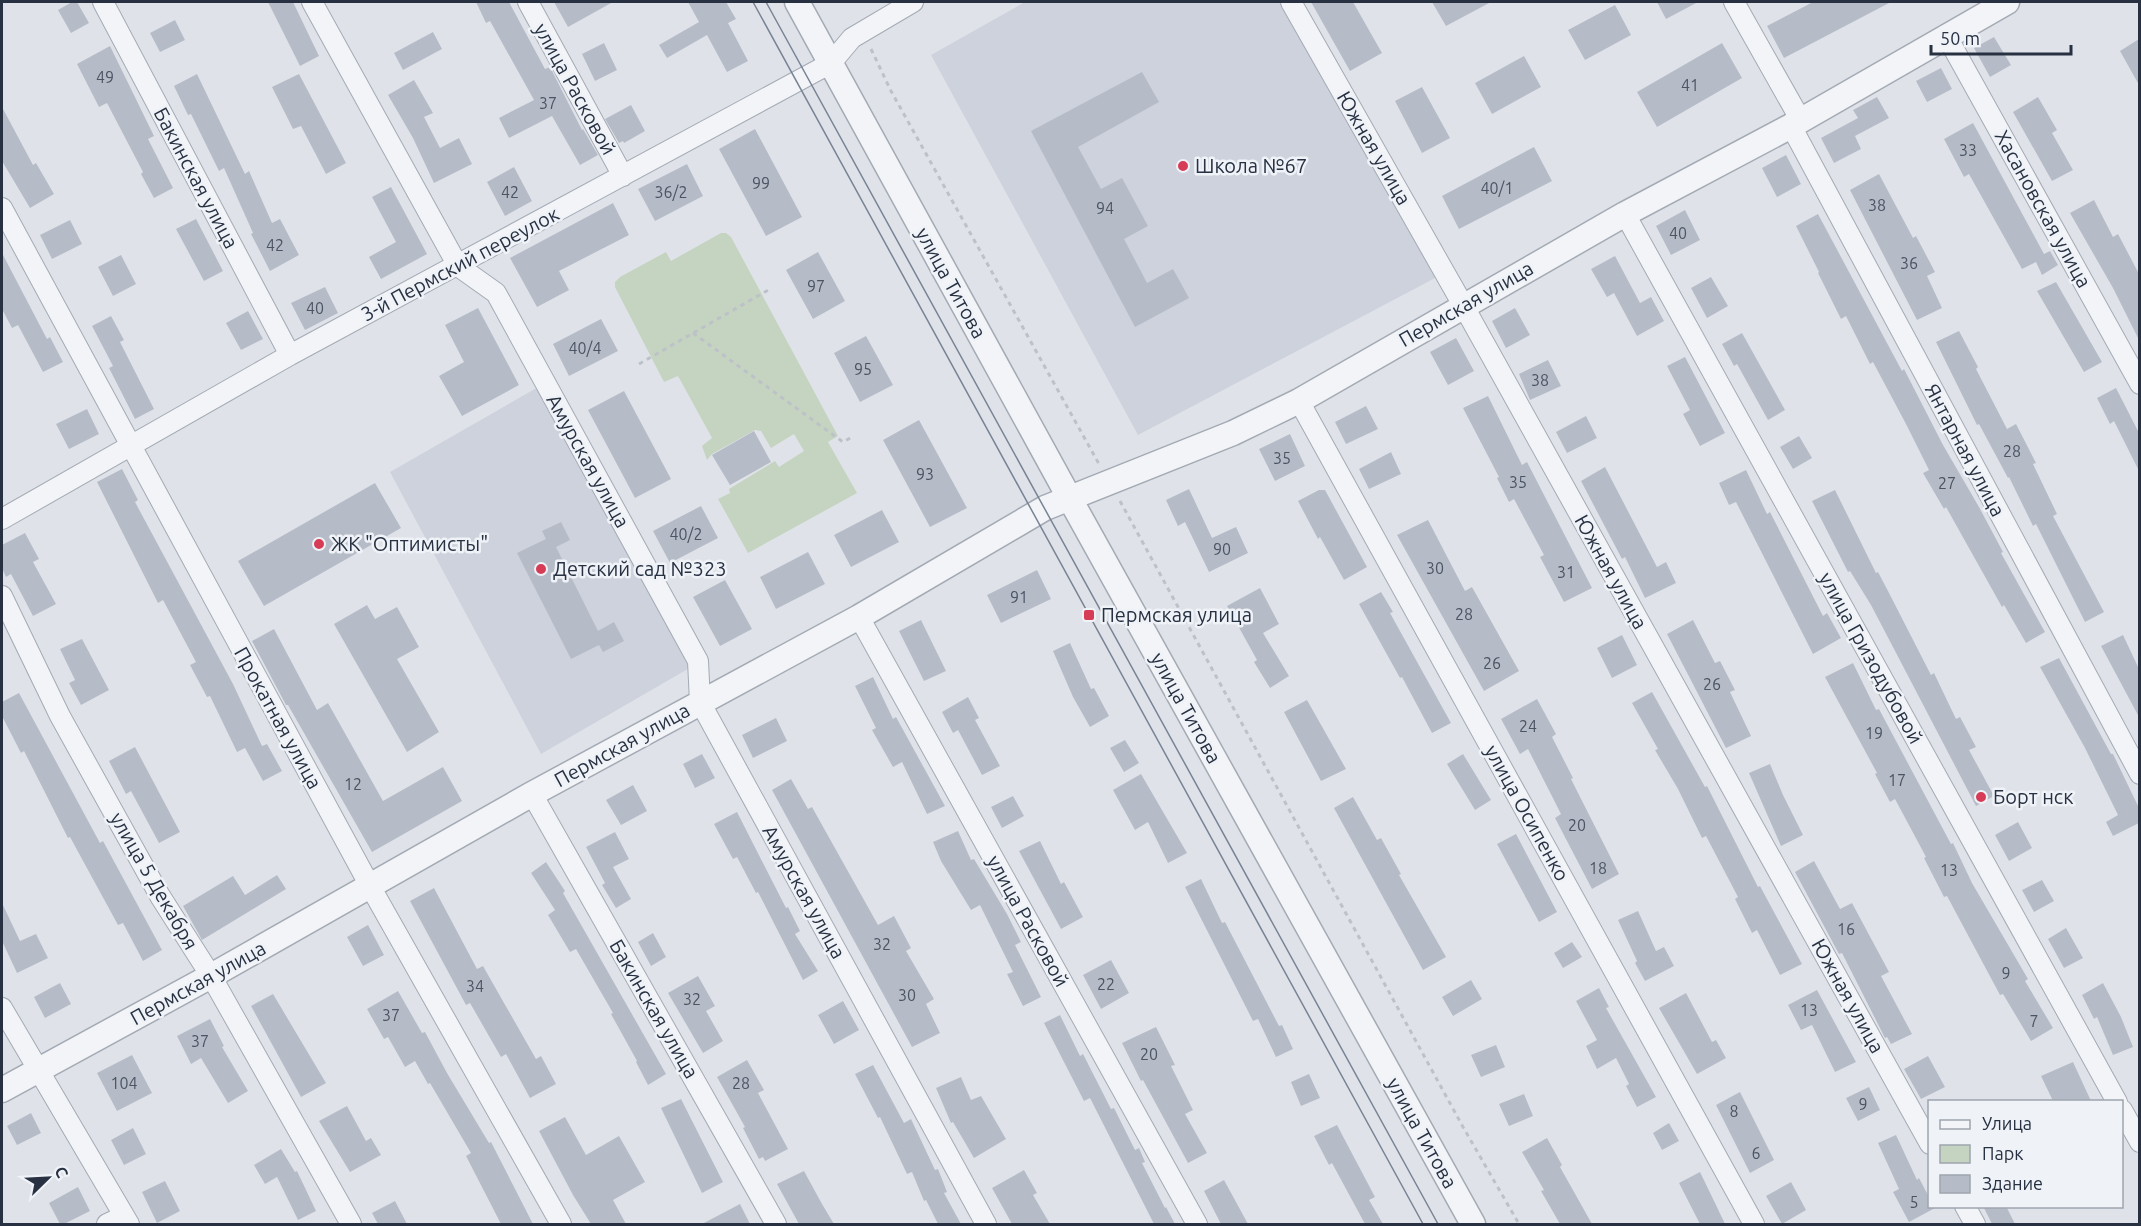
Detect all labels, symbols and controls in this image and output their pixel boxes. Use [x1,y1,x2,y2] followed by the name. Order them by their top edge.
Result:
[1931,18,2070,56] scale bar
[530,19,621,159] street label: улица Расковой
[1940,28,1980,48] text: 50 m
[96,68,114,86] house number: 49
[1681,76,1699,94] house number: 41
[1333,87,1416,209] street label: Южная улица
[539,94,557,112] house number: 37
[150,103,243,252] street label: Бакинская улица
[1991,126,2096,292] street label: Хасановская улица
[1959,141,1977,159] house number: 33
[1195,154,1307,177] place label: Школа №67
[1176,159,1190,173] marker: Школа №67
[752,174,770,192] house number: 99
[1481,179,1513,197] house number: 40/1
[501,183,519,201] house number: 42
[655,183,687,201] house number: 36/2
[1868,196,1886,214] house number: 38
[1096,199,1114,217] house number: 94
[357,202,563,326] street label: 3-й Пермский переулок
[912,223,991,342] street label: улица Титова
[1669,224,1687,242] house number: 40
[266,236,284,254] house number: 42
[1900,254,1918,272] house number: 36
[1395,256,1537,351] street label: Пермская улица
[807,277,825,295] house number: 97
[306,299,324,317] house number: 40
[569,339,601,357] house number: 40/4
[854,360,872,378] house number: 95
[1531,371,1549,389] house number: 38
[1921,379,2010,520] street label: Янтарная улица
[542,390,635,531] street label: Амурская улица
[2003,442,2021,460] house number: 28
[1273,449,1291,467] house number: 35
[916,465,934,483] house number: 93
[1509,473,1527,491] house number: 35
[1938,474,1956,492] house number: 27
[1571,511,1652,633] street label: Южная улица
[670,525,702,543] house number: 40/2
[331,532,488,555] place label: ЖК "Оптимисты"
[312,537,326,551] marker: ЖК "Оптимисты"
[1213,540,1231,558] house number: 90
[553,557,726,580] place label: Детский сад №323
[1426,559,1444,577] house number: 30
[534,562,548,576] marker: Детский сад №323
[1557,563,1575,581] house number: 31
[1815,568,1928,747] street label: улица Гризодубовой
[1010,588,1028,606] house number: 91
[1101,603,1252,626] place label: Пермская улица
[1455,605,1473,623] house number: 28
[1082,608,1096,622] marker: Пермская улица
[230,643,327,793] street label: Прокатная улица
[1147,648,1226,767] street label: улица Титова
[1483,654,1501,672] house number: 26
[1703,675,1721,693] house number: 26
[550,698,693,791] street label: Пермская улица
[1519,717,1537,735] house number: 24
[1865,724,1883,742] house number: 19
[1481,741,1574,885] street label: улица Осипенко
[1888,771,1906,789] house number: 17
[344,775,362,793] house number: 12
[1993,785,2073,808] place label: Борт нск
[1974,790,1988,804] marker: Борт нск
[106,808,203,954] street label: улица 5 Декабря
[1568,816,1586,834] house number: 20
[758,821,851,962] street label: Амурская улица
[983,851,1074,991] street label: улица Расковой
[1589,859,1607,877] house number: 18
[1940,861,1958,879] house number: 13
[1837,920,1855,938] house number: 16
[605,935,703,1082] street label: Бакинская улица
[873,935,891,953] house number: 32
[1808,935,1889,1057] street label: Южная улица
[126,936,269,1029] street label: Пермская улица
[2001,964,2011,982] house number: 9
[1097,975,1115,993] house number: 22
[466,977,484,995] house number: 34
[898,986,916,1004] house number: 30
[683,990,701,1008] house number: 32
[1800,1001,1818,1019] house number: 13
[382,1006,400,1024] house number: 37
[2029,1012,2039,1030] house number: 7
[191,1032,209,1050] house number: 37
[1140,1045,1158,1063] house number: 20
[1383,1073,1462,1192] street label: улица Титова
[110,1074,138,1092] house number: 104
[732,1074,750,1092] house number: 28
[1858,1095,1868,1113] house number: 9
[1928,1100,2123,1208] legend
[1729,1102,1739,1120] house number: 8
[1982,1113,2032,1133] text: Улица
[1982,1143,2023,1163] text: Парк
[1751,1144,1761,1162] house number: 6
[18,1148,78,1208] north arrow
[51,1164,72,1180] text: С
[1982,1173,2043,1193] text: Здание
[1909,1193,1919,1211] house number: 5

